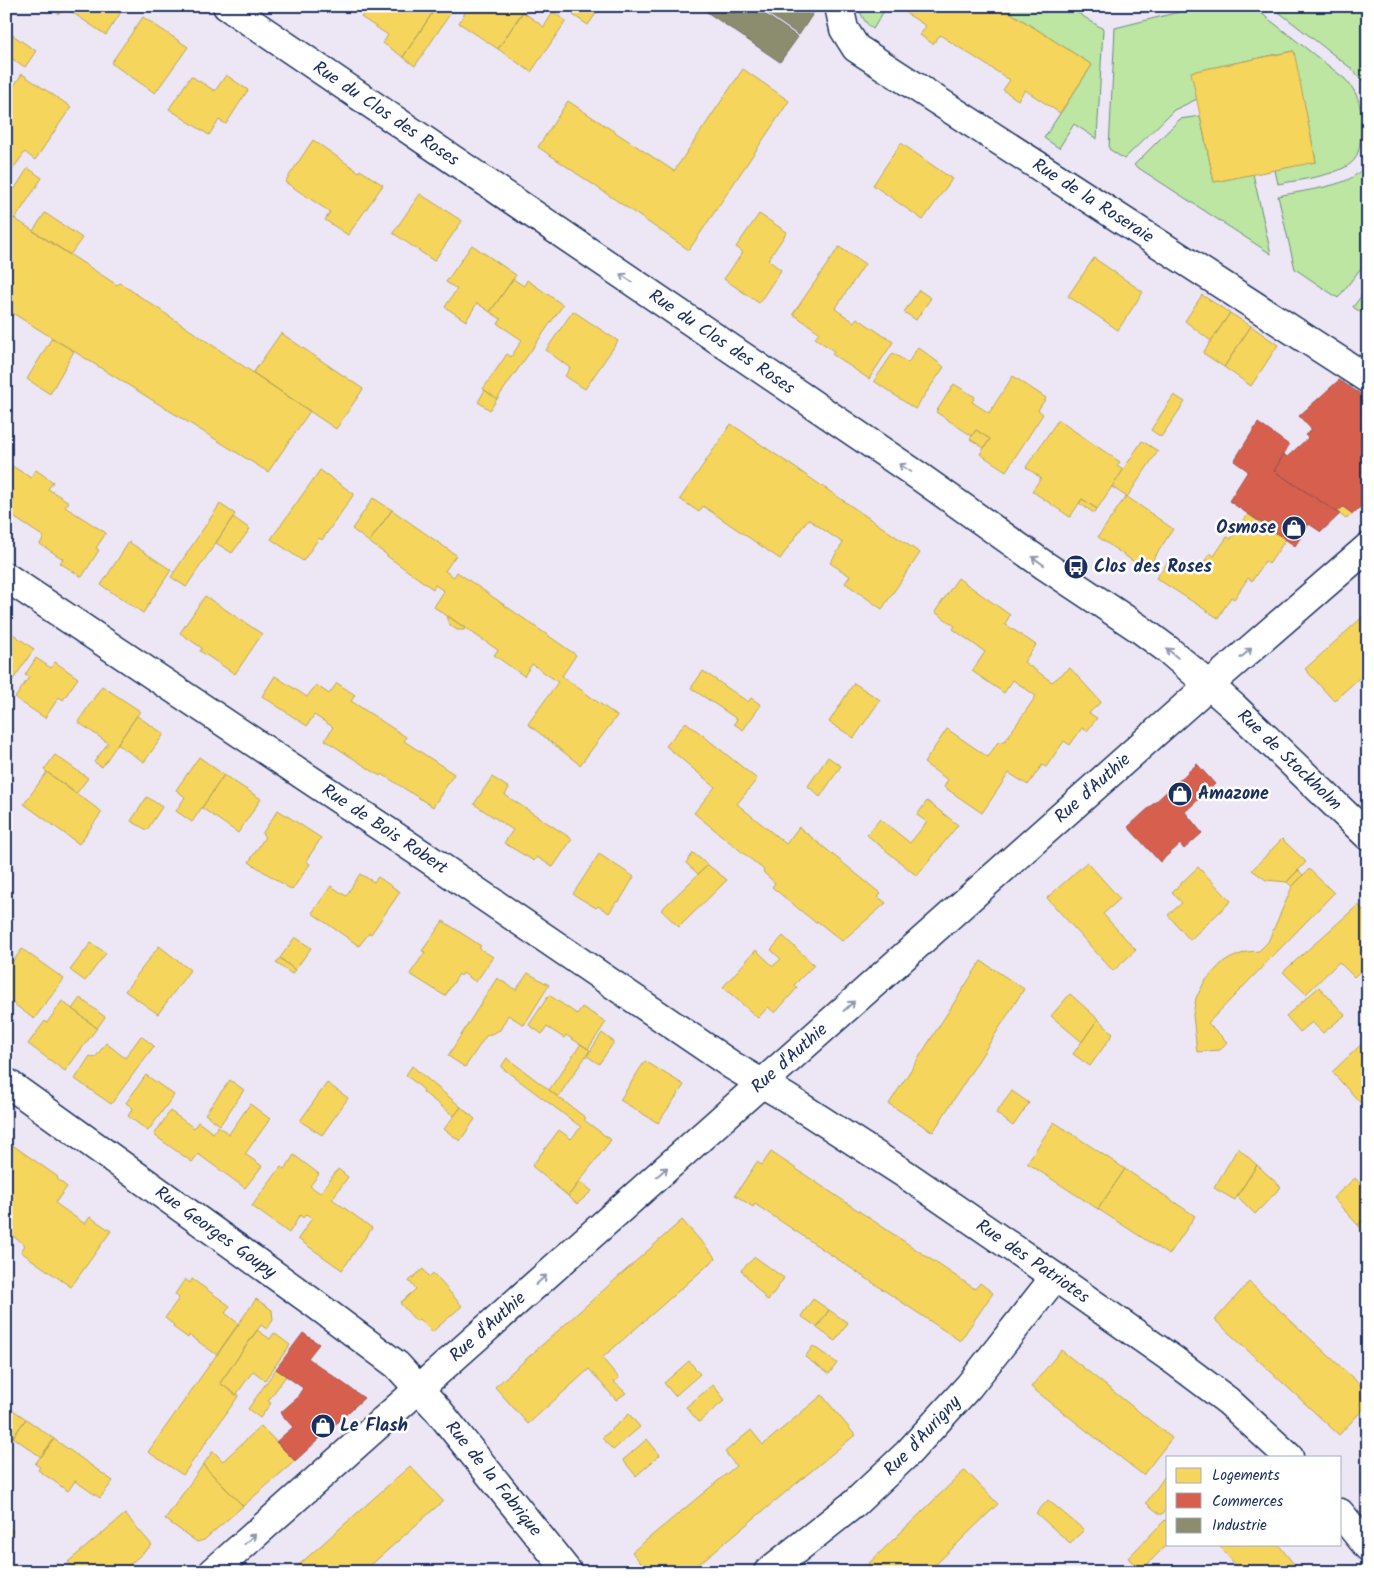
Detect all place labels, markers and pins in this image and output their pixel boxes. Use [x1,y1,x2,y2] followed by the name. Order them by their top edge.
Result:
[1216,514,1276,543] place label: Osmose
[1281,515,1307,541] shop icon: Osmose
[1094,553,1212,582] place label: Clos des Roses
[1063,554,1089,580] bus stop icon: Clos des Roses
[1198,780,1269,809] place label: Amazone
[1167,781,1193,807] shop icon: Amazone
[340,1412,408,1441] place label: Le Flash
[310,1413,336,1439] shop icon: Le Flash

